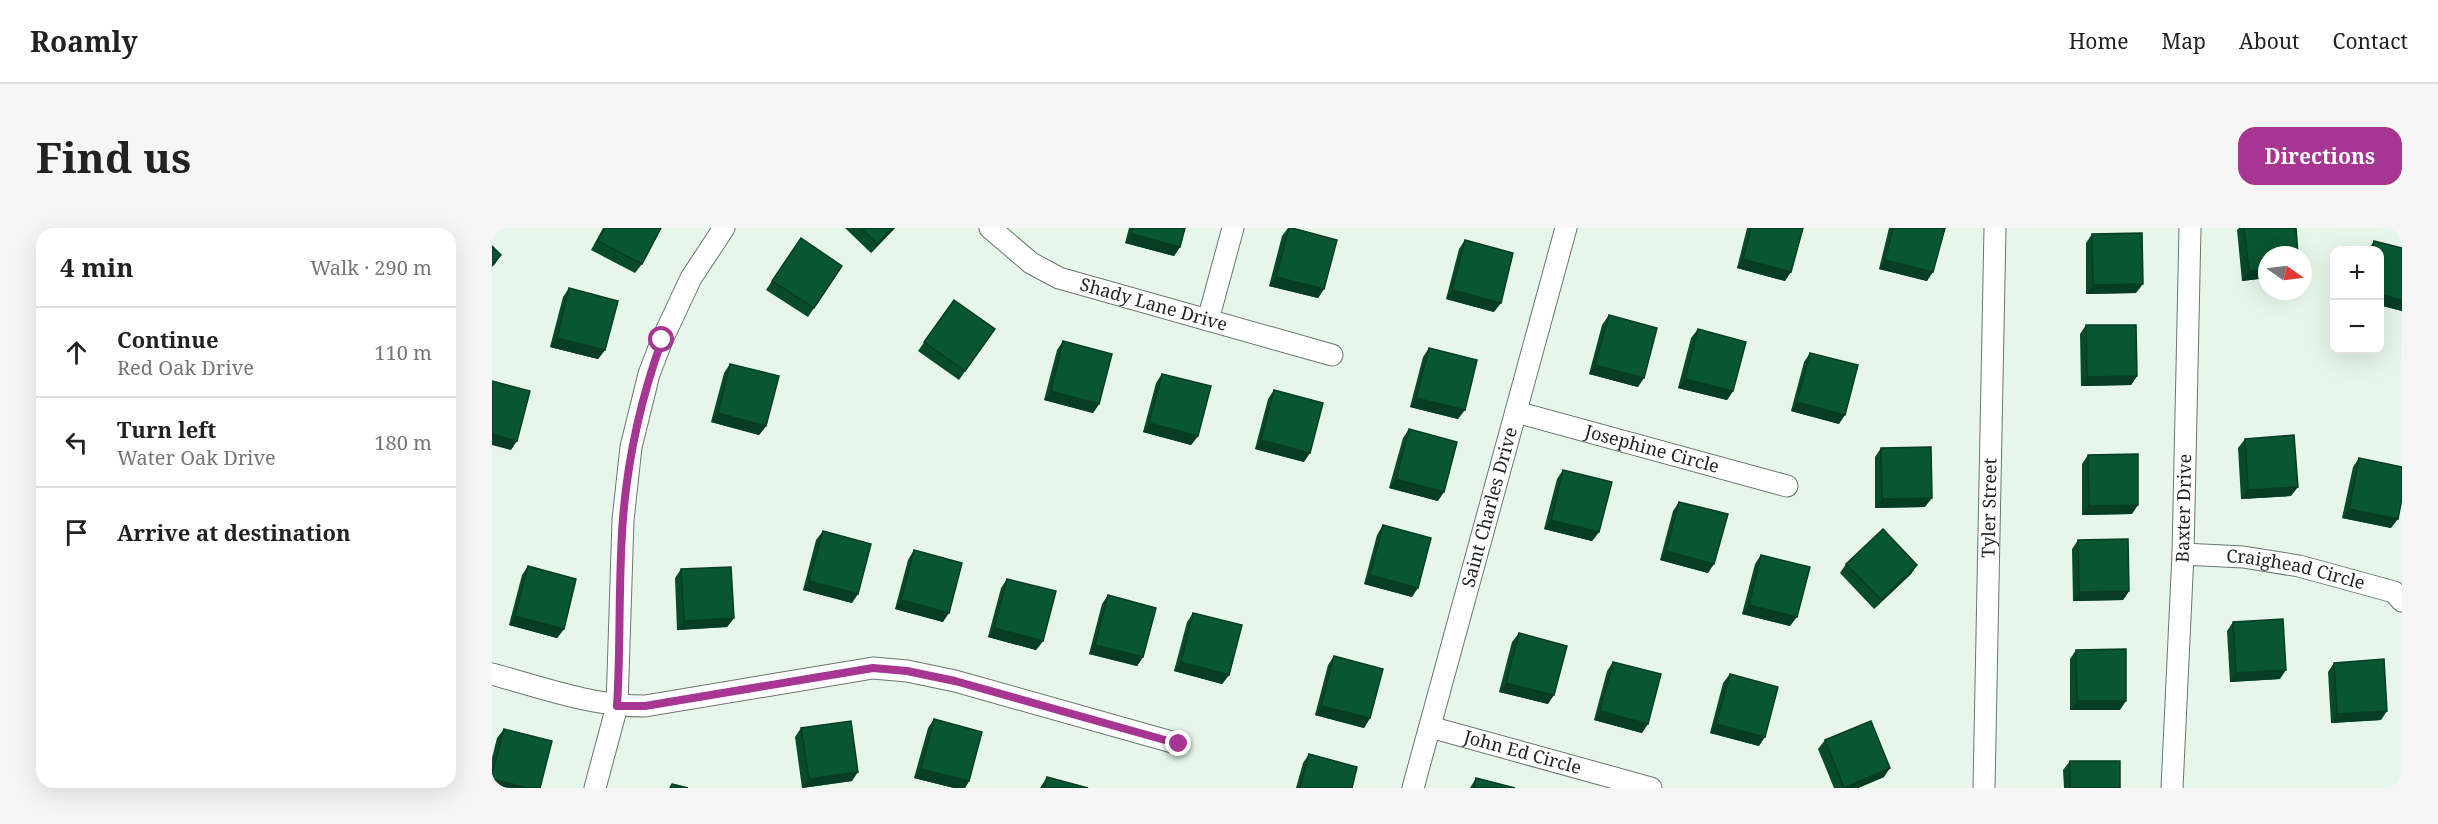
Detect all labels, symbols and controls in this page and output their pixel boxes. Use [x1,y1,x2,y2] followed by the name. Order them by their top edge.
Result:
[30,22,138,60] text: Roamly
[2069,27,2129,55] text: Home
[2162,27,2206,55] text: Map
[2239,27,2300,55] text: About
[2333,27,2408,55] text: Contact
[2238,127,2402,185] button: Directions
[36,128,191,185] text: Find us
[2258,246,2312,300] north arrow
[2330,246,2384,354] map controls
[2330,246,2384,300] button: +
[60,249,134,285] text: 4 min
[310,254,432,281] text: Walk · 290 m
[1077,272,1230,336] street label: Shady Lane Drive
[2330,300,2384,354] button: −
[117,324,219,354] text: Continue
[648,326,674,352] route start
[60,336,93,369] icon: ahead
[374,339,432,366] text: 110 m
[117,354,254,381] text: Red Oak Drive
[117,414,216,444] text: Turn left
[1581,418,1722,478] street label: Josephine Circle
[1455,424,1522,590] street label: Saint Charles Drive
[60,426,93,459] icon: left
[374,429,432,456] text: 180 m
[117,444,276,471] text: Water Oak Drive
[2170,454,2196,563] street label: Baxter Drive
[1976,458,2001,558] street label: Tyler Street
[60,516,93,549] icon: arrive
[117,517,351,547] text: Arrive at destination
[2226,543,2368,595] street label: Craighead Circle
[1460,724,1584,779] street label: John Ed Circle
[1165,730,1191,756] route end

